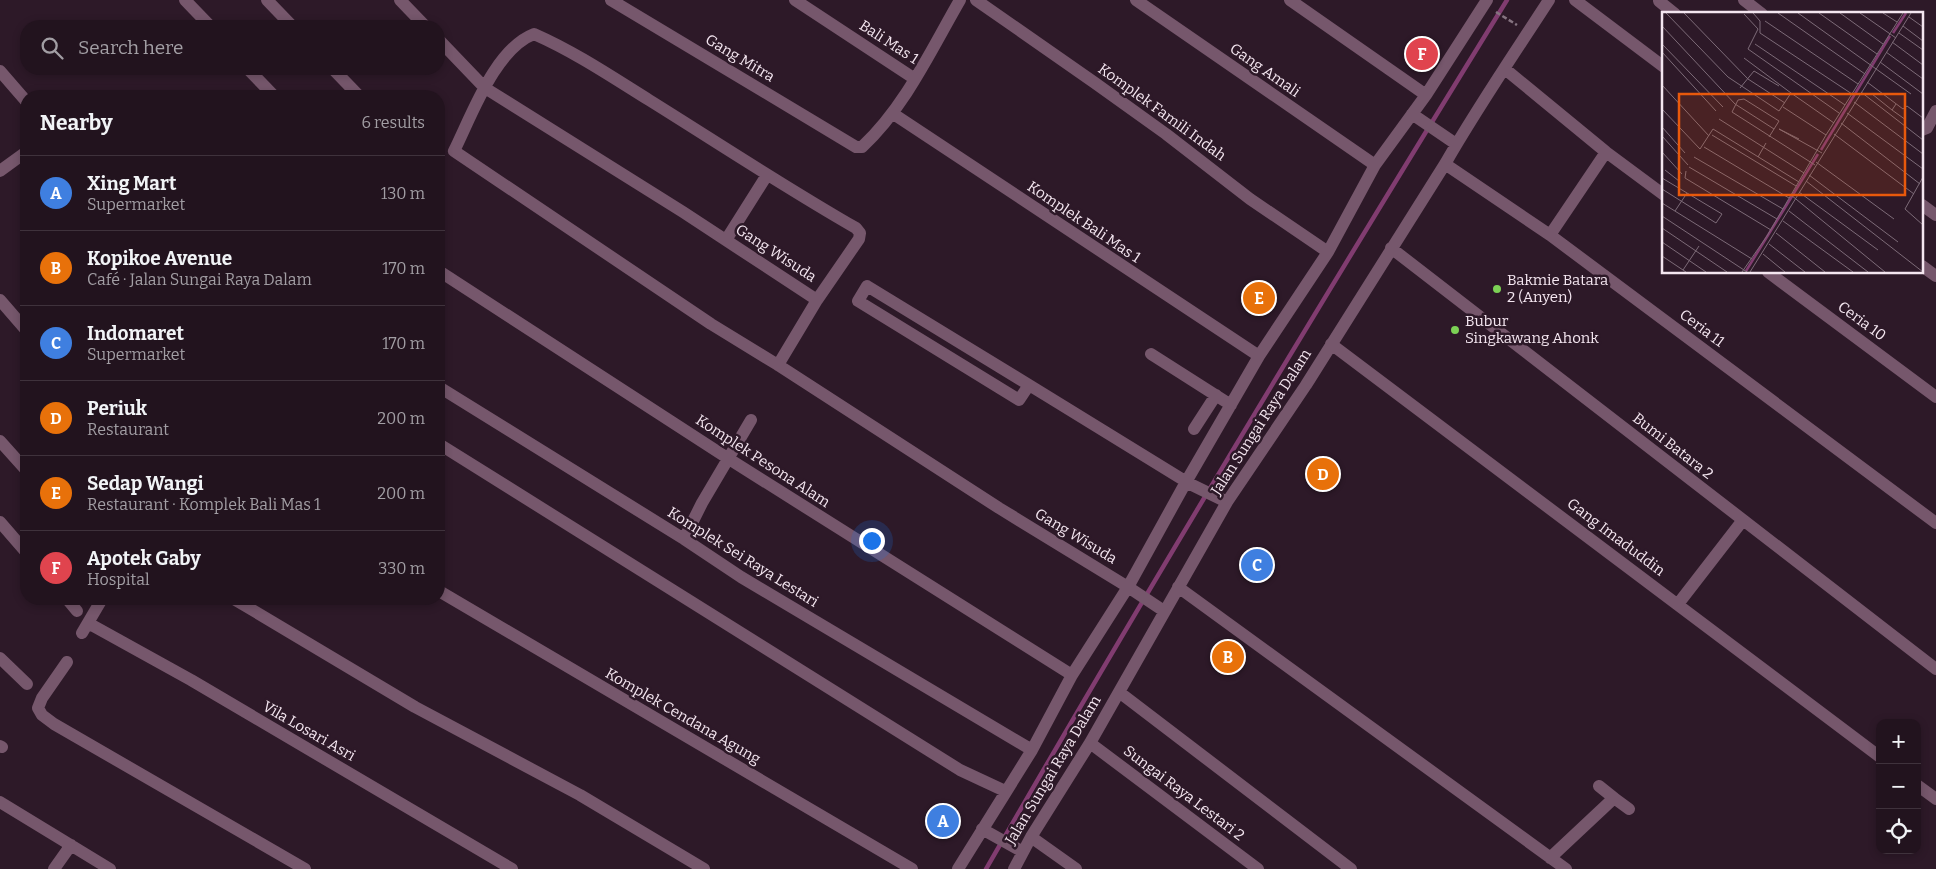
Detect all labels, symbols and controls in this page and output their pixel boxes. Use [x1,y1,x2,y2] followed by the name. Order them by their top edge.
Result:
[1662,12,1924,274] inset map
[856,16,922,68] street label: Bali Mas 1
[20,20,445,75] search box
[702,30,778,86] street label: Gang Mitra
[38,34,66,62] icon: search
[1406,35,1438,73] pin: F
[78,36,183,59] text: Search here
[1226,39,1304,101] street label: Gang Amali
[1095,60,1230,165] street label: Komplek Famili Indah
[40,110,113,136] text: Nearby
[362,113,425,132] text: 6 results
[87,172,176,195] text: Xing Mart
[1024,177,1144,267] street label: Komplek Bali Mas 1
[50,184,62,203] text: A
[381,184,425,203] text: 130 m
[87,195,185,214] text: Supermarket
[732,220,820,286] street label: Gang Wisuda
[87,247,232,270] text: Kopikoe Avenue
[51,259,61,278] text: B
[382,259,425,278] text: 170 m
[87,270,312,289] text: Café · Jalan Sungai Raya Dalam
[1507,271,1608,306] place label: Bakmie Batara 2 (Anyen)
[1243,279,1275,317] pin: E
[1491,283,1503,295] marker: Bakmie Batara 2 (Anyen)
[1834,298,1890,344] street label: Ceria 10
[1676,305,1728,351] street label: Ceria 11
[1465,312,1599,347] place label: Bubur Singkawang Ahonk
[87,322,184,345] text: Indomaret
[1449,324,1461,336] marker: Bubur Singkawang Ahonk
[51,334,61,353] text: C
[382,334,425,353] text: 170 m
[87,345,185,364] text: Supermarket
[1206,345,1315,499] street label: Jalan Sungai Raya Dalam
[87,397,147,420] text: Periuk
[50,409,62,428] text: D
[377,409,425,428] text: 200 m
[1629,409,1717,483] street label: Bumi Batara 2
[693,411,834,511] street label: Komplek Pesona Alam
[87,420,169,439] text: Restaurant
[1307,455,1339,493] pin: D
[87,472,204,495] text: Sedap Wangi
[51,484,61,503] text: E
[377,484,425,503] text: 200 m
[1564,494,1669,580] street label: Gang Imaduddin
[87,495,321,514] text: Restaurant · Komplek Bali Mas 1
[664,503,822,611] street label: Komplek Sei Raya Lestari
[1032,504,1120,568] street label: Gang Wisuda
[859,528,885,554] your location
[1241,546,1273,584] pin: C
[87,547,201,570] text: Apotek Gaby
[52,559,61,578] text: F
[378,559,425,578] text: 330 m
[87,570,150,589] text: Hospital
[1212,638,1244,676] pin: B
[602,664,764,768] street label: Komplek Cendana Agung
[1001,692,1105,849] street label: Jalan Sungai Raya Dalam
[259,697,359,765] street label: Vila Losari Asri
[1876,719,1921,854] map controls
[1876,719,1921,764] button: +
[1120,742,1248,844] street label: Sungai Raya Lestari 2
[1876,764,1921,809] button: −
[927,802,959,840] pin: A
[1876,809,1921,854] button: locate

